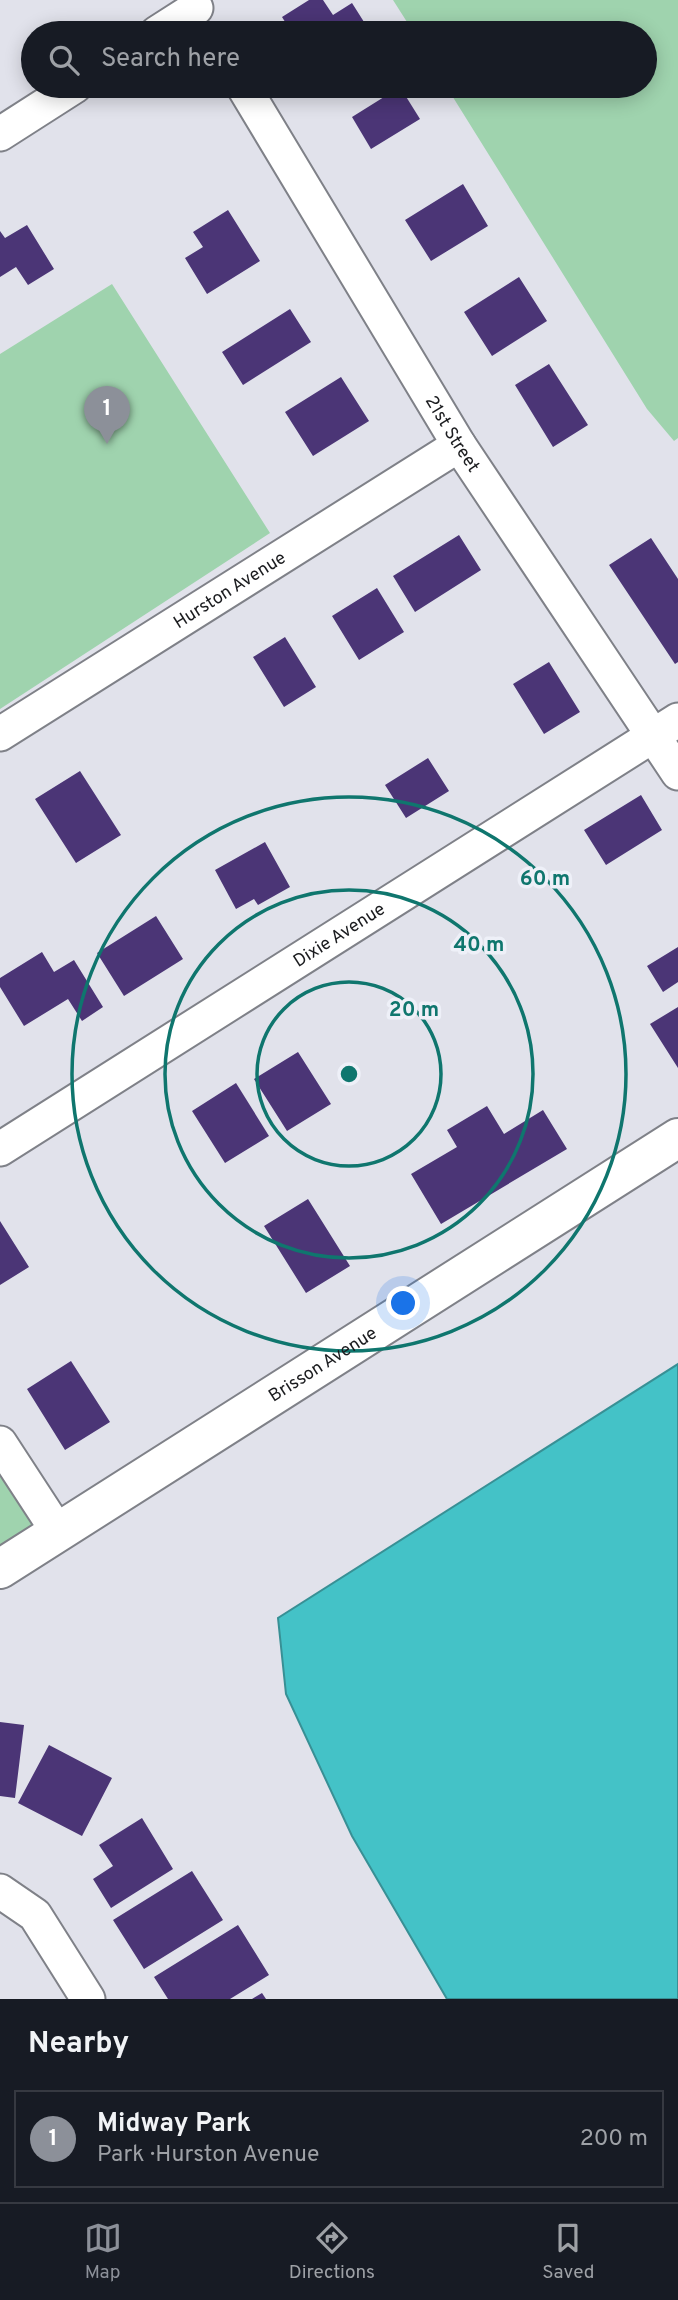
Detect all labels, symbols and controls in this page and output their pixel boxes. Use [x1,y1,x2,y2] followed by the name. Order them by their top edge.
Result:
[21,21,657,98] search box
[45,41,83,79] icon: search
[101,43,240,76] text: Search here
[84,386,130,444] pin: 1
[419,392,484,477] street label: 21st Street
[170,547,291,635] street label: Hurston Avenue
[520,866,570,893] text: 60 m
[290,898,390,973] street label: Dixie Avenue
[454,932,504,959] text: 40 m
[389,997,439,1024] text: 20 m
[337,1062,361,1086] centre of rings
[386,1286,420,1320] your location
[265,1322,382,1408] street label: Brisson Avenue
[28,2026,129,2063] text: Nearby
[97,2108,251,2141] text: Midway Park
[48,2125,58,2154] text: 1
[580,2125,648,2154] text: 200 m
[97,2141,319,2170] text: Park · Hurston Avenue
[84,2219,122,2285] tab: Map
[289,2219,375,2285] tab: Directions
[542,2219,594,2285] tab: Saved

